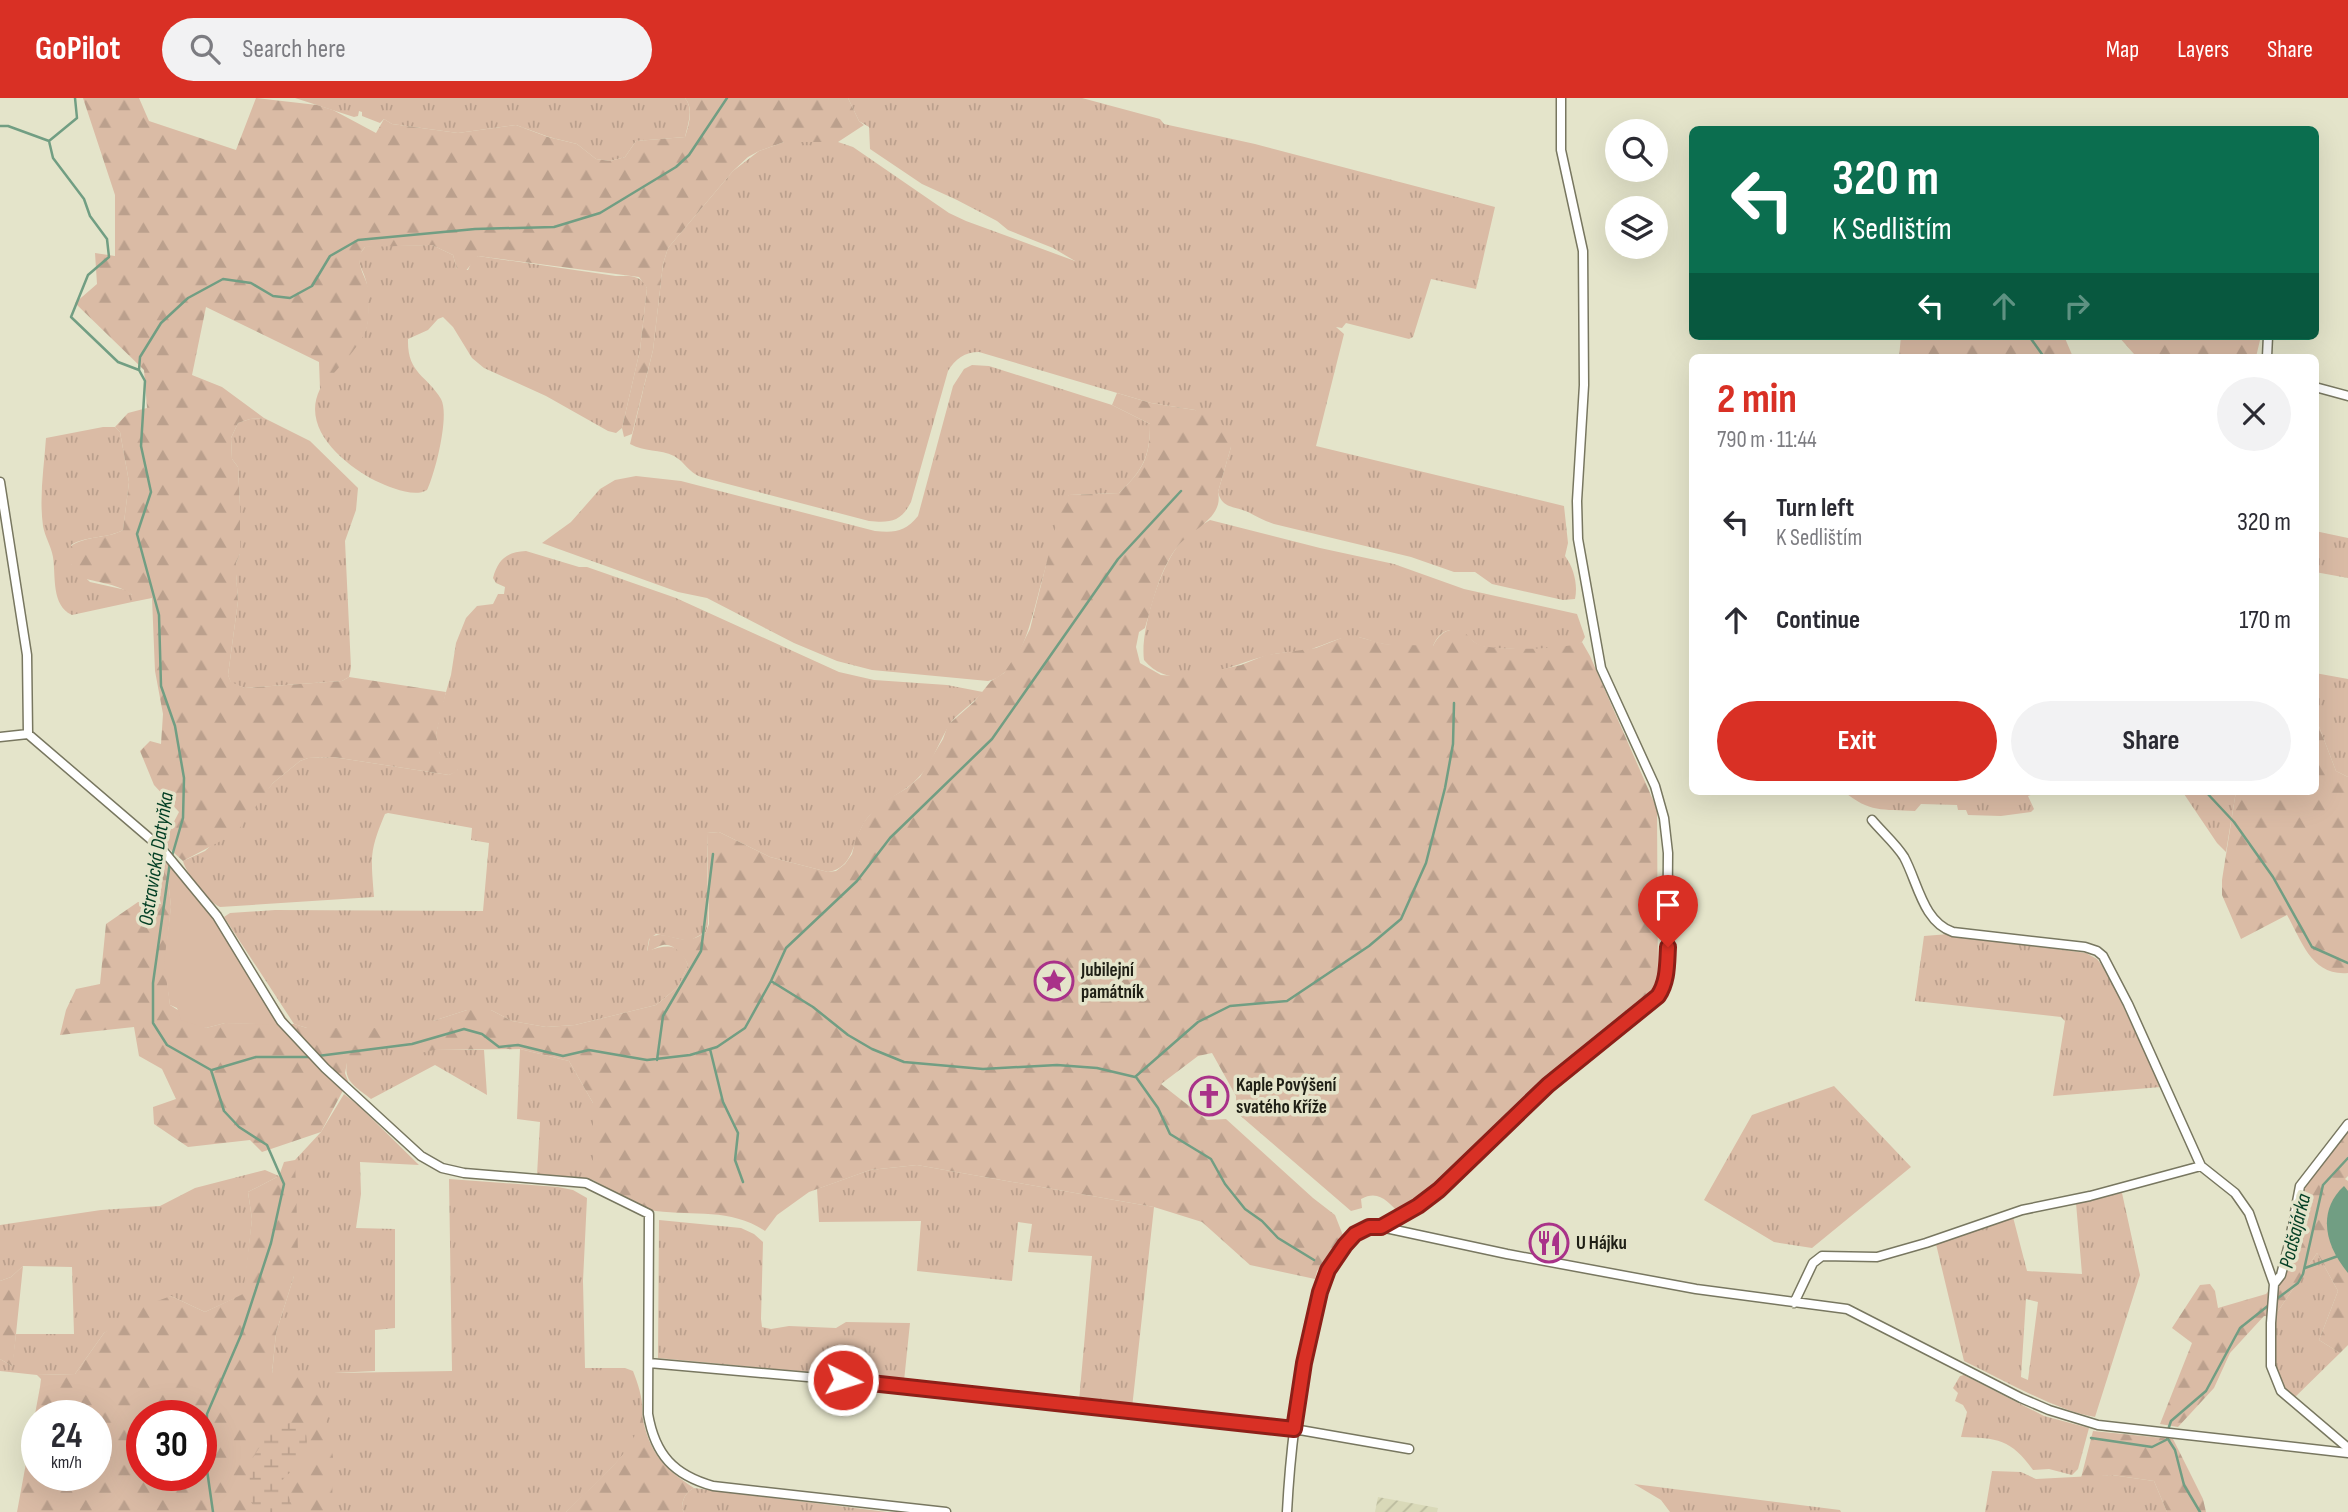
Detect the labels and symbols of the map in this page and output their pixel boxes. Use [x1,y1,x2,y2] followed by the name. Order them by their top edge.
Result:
[133,790,179,928] water label: Ostravická Datyňka
[1638,875,1698,947] pin
[1080,959,1144,1004] place label: Jubilejní památník
[1033,960,1075,1002] place icon: Jubilejní památník
[1236,1074,1337,1119] place label: Kaple Povýšení svatého Kříže
[1188,1075,1230,1117] church icon: Kaple Povýšení svatého Kříže
[2274,1191,2316,1271] water label: Podšajárka
[1528,1222,1570,1264] restaurant icon: U Hájku
[1576,1232,1627,1255] place label: U Hájku
[806,1343,880,1417] position arrow
[126,1400,217,1491] speed limit sign: 30

